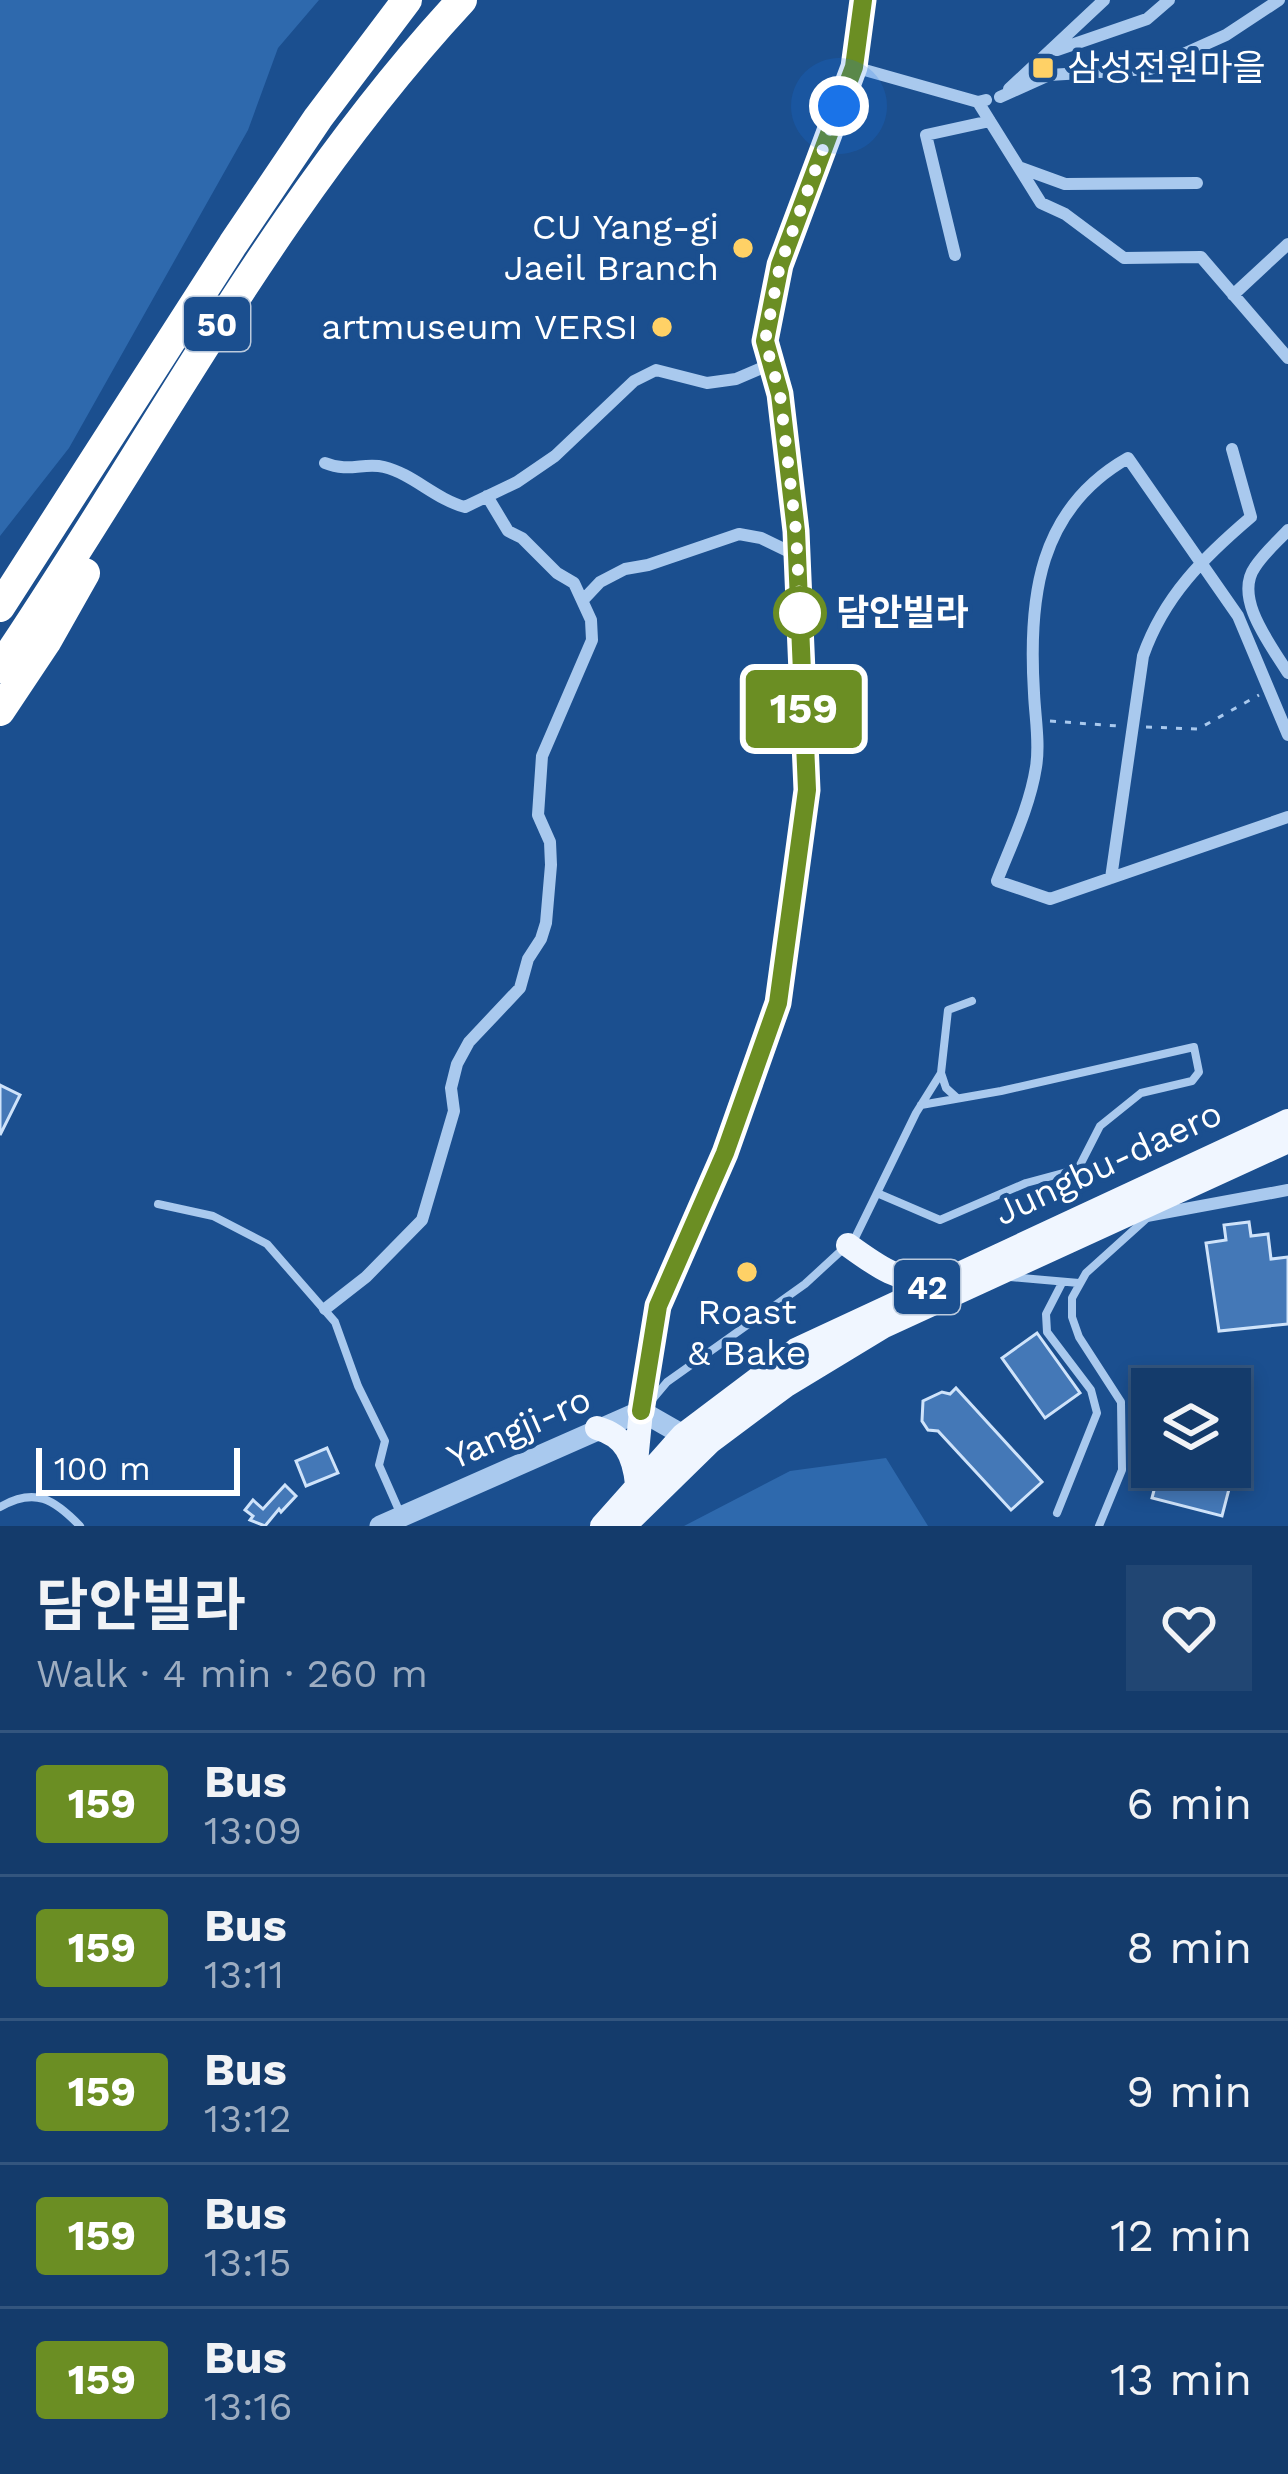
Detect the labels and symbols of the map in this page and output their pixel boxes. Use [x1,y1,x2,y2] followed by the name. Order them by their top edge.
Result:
[1067,47,1266,89] place label: 삼성전원마을
[1030,55,1056,81] marker: 삼성전원마을
[809,76,869,136] your location
[504,206,719,289] place label: CU Yang-gi Jaeil Branch
[730,235,756,261] marker: CU Yang-gi Jaeil Branch
[184,297,250,351] road number: 50
[321,306,638,348] place label: artmuseum VERSI
[649,314,675,340] marker: artmuseum VERSI
[775,588,825,638] marker: 담안빌라
[836,592,968,634] place label: 담안빌라
[735,670,873,748] line badge: 159
[988,1092,1228,1234] street label: Jungbu-daero
[734,1259,760,1285] marker: Roast & Bake
[894,1260,960,1314] road number: 42
[687,1291,807,1374] place label: Roast & Bake
[441,1378,597,1478] street label: Yangji-ro
[36,1442,240,1495] scale bar

